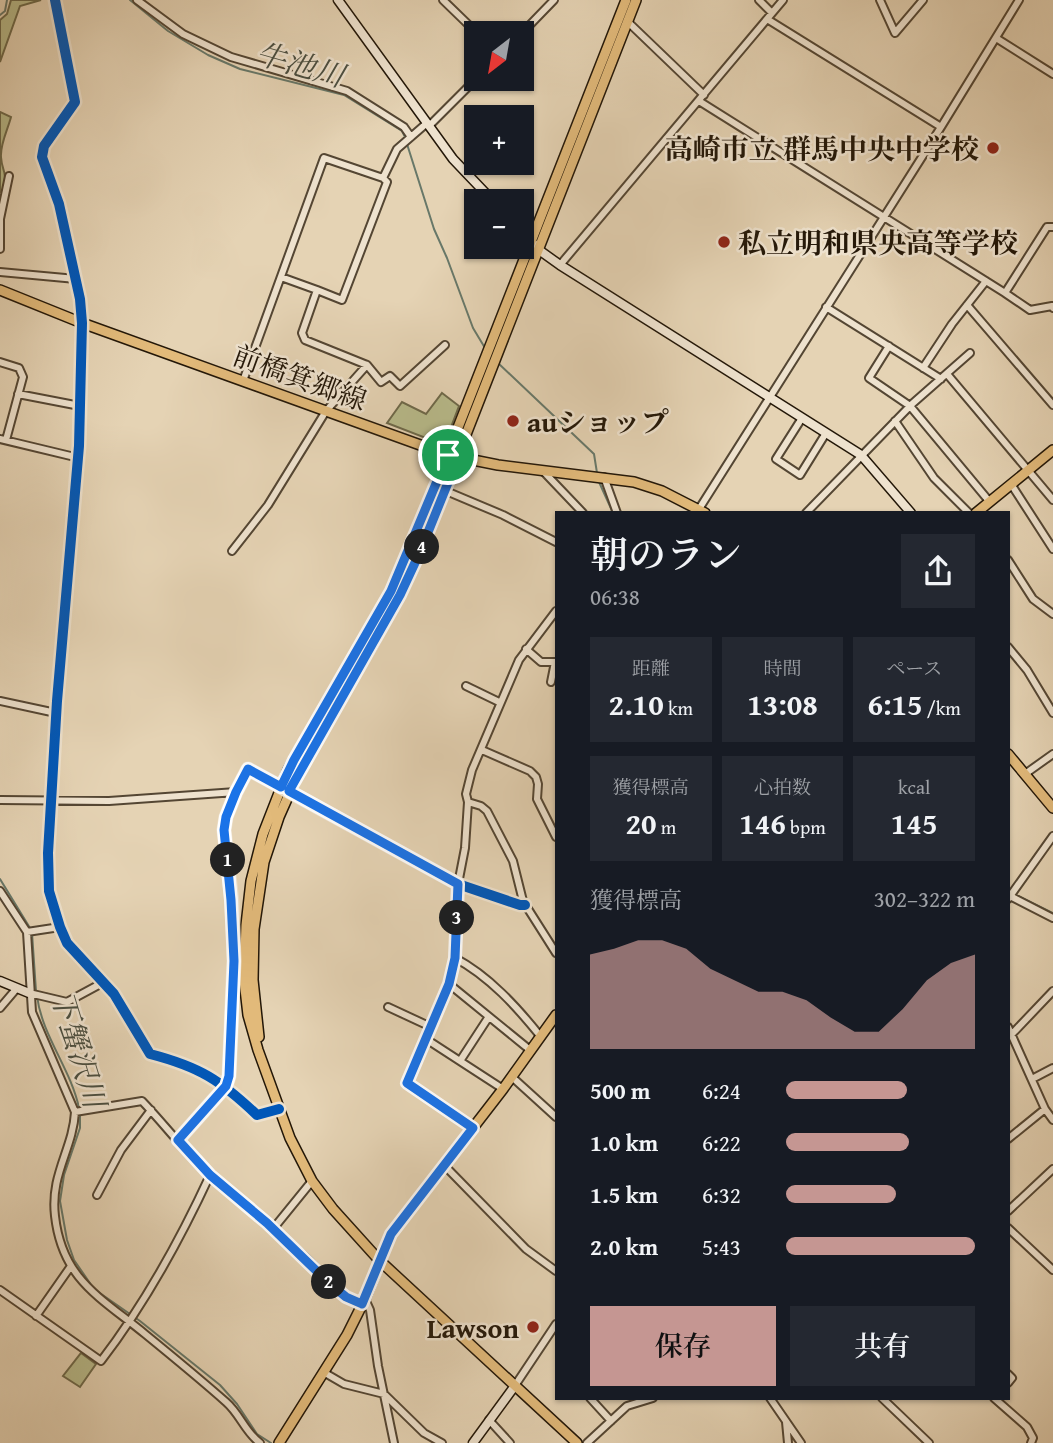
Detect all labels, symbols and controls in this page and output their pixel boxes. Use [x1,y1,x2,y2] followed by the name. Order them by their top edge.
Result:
[464,21,534,91] north arrow
[464,21,534,259] map controls
[251,30,352,98] water label: 牛池川
[464,105,534,175] button: +
[665,128,979,169] place label: 高崎市立 群馬中央中学校
[985,140,1001,156] marker: 高崎市立 群馬中央中学校
[464,189,534,259] button: −
[738,222,1018,263] place label: 私立明和県央高等学校
[716,234,732,250] marker: 私立明和県央高等学校
[227,334,373,420] street label: 前橋箕郷線
[527,401,669,442] place label: auショップ
[505,413,521,429] marker: auショップ
[418,425,478,485] pin
[429,436,467,474] icon: arrive
[590,526,742,582] text: 朝のラン
[404,530,440,564] pin: 4
[417,532,426,560] text: 4
[901,534,975,608] button: share
[590,580,640,613] text: 06:38
[632,654,670,682] text: 距離
[763,654,802,682] text: 時間
[886,654,942,682] text: ペース
[609,682,664,726] text: 2.10
[747,682,818,726] text: 13:08
[867,682,923,726] text: 6:15
[664,694,693,722] text: km
[923,694,961,722] text: /km
[613,773,689,801] text: 獲得標高
[754,773,811,801] text: 心拍数
[898,773,930,801] text: kcal
[625,801,657,845] text: 20
[739,801,786,845] text: 146
[891,801,937,845] text: 145
[657,813,676,841] text: m
[786,813,826,841] text: bpm
[210,842,246,878] pin: 1
[223,845,232,873] text: 1
[874,882,975,915] text: 302–322 m
[590,883,682,916] text: 獲得標高
[440,900,475,936] pin: 3
[452,903,461,931] text: 3
[40,985,118,1116] water label: 下蟹沢川
[590,1074,651,1107] text: 500 m
[702,1074,741,1107] text: 6:24
[590,1126,658,1159] text: 1.0 km
[702,1126,741,1159] text: 6:22
[590,1178,658,1211] text: 1.5 km
[702,1178,741,1211] text: 6:32
[590,1230,658,1263] text: 2.0 km
[702,1230,741,1263] text: 5:43
[312,1264,346,1300] pin: 2
[324,1267,333,1295] text: 2
[590,1306,776,1386] button: 保存
[790,1306,975,1386] button: 共有
[427,1307,519,1348] place label: Lawson
[525,1319,541,1335] marker: Lawson

